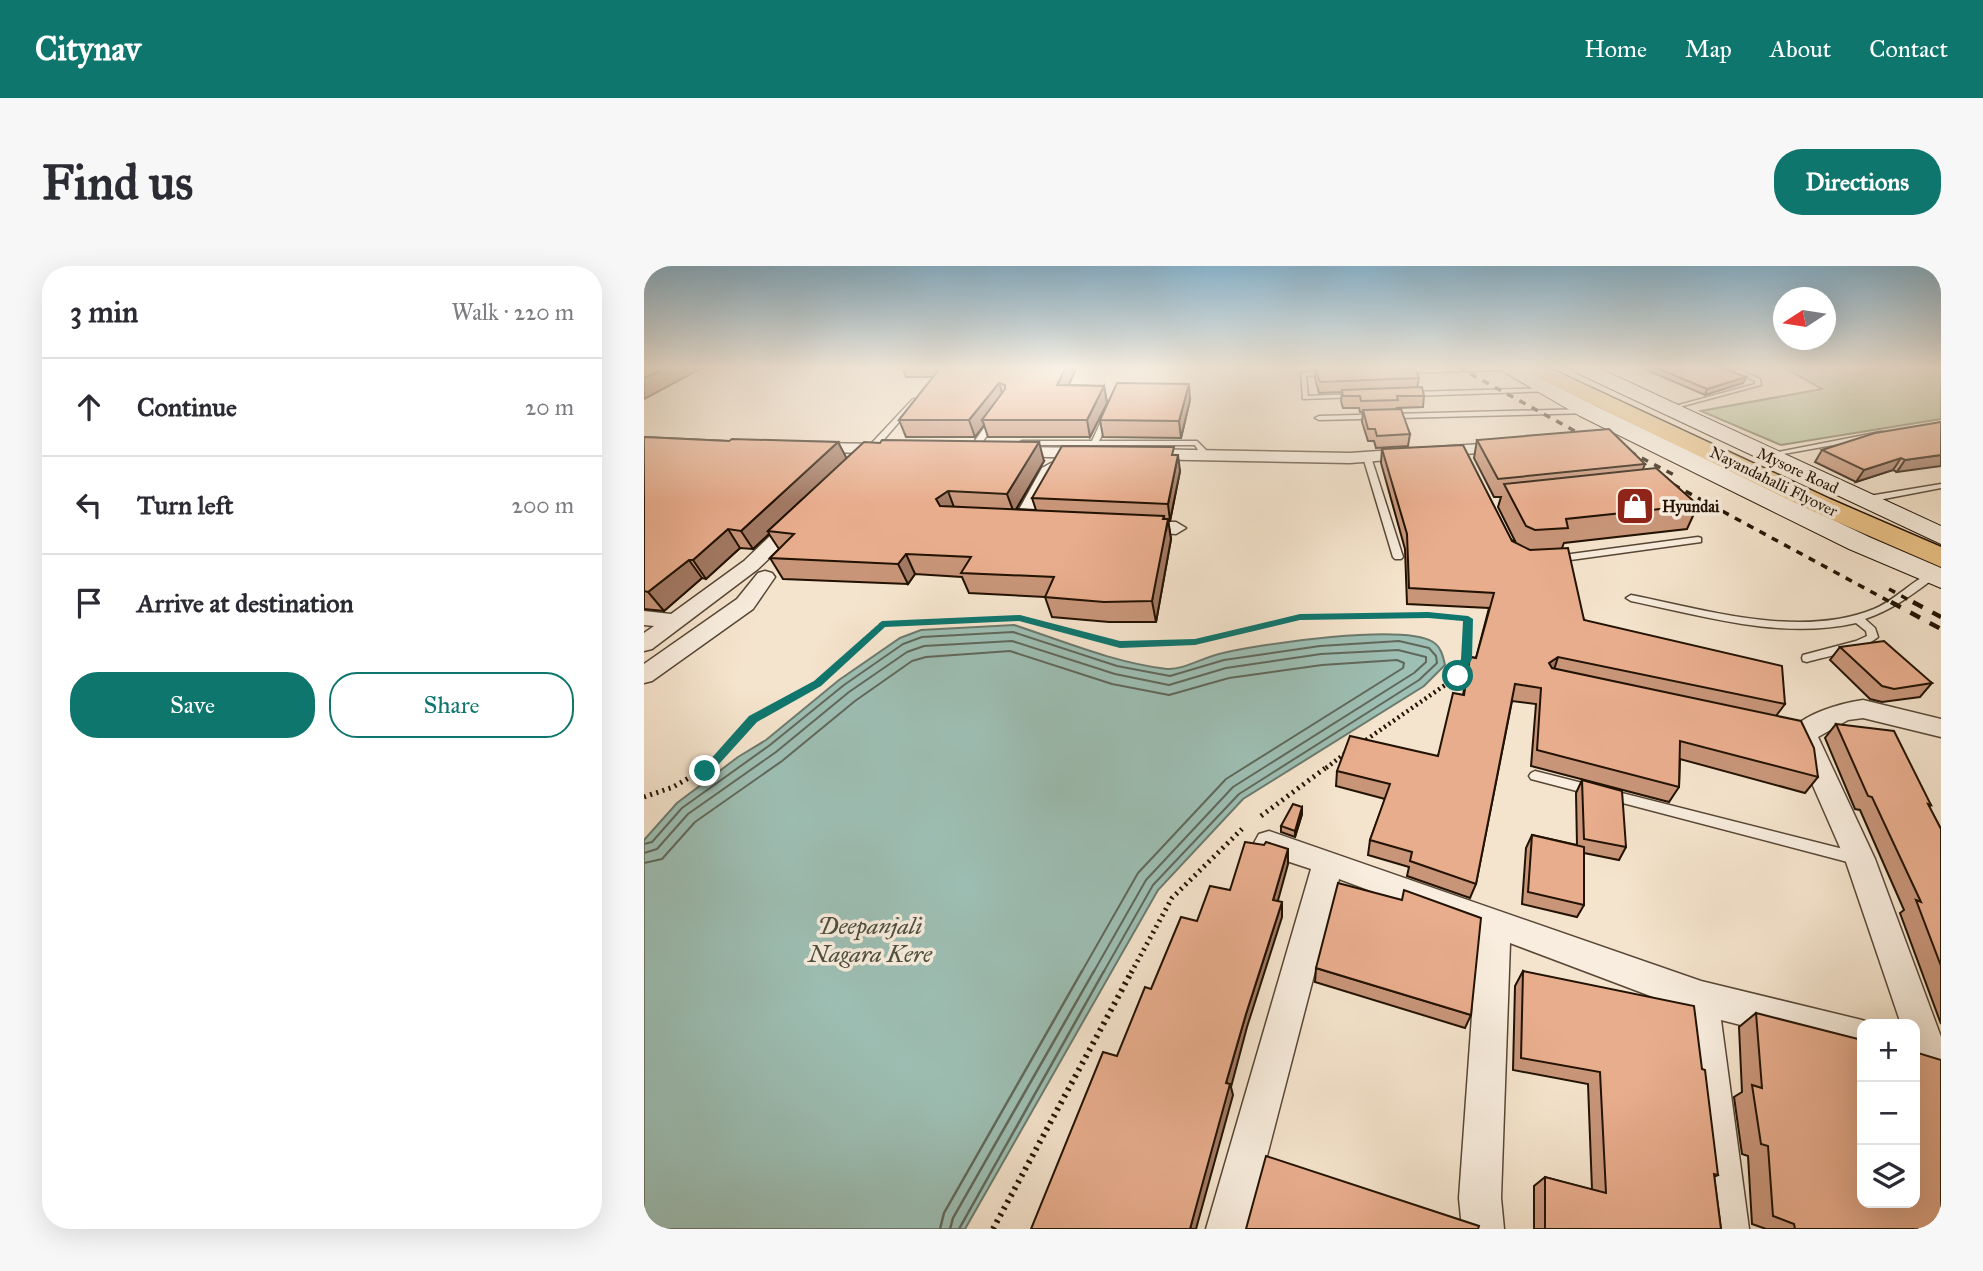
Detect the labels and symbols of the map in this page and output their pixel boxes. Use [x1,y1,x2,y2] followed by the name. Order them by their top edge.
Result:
[1773,287,1836,350] north arrow
[1707,442,1841,521] street label: Nayandahalli Flyover
[1754,443,1842,498] street label: Mysore Road
[1614,485,1656,527] shop icon: Hyundai
[1662,497,1720,517] place label: Hyundai
[1442,660,1473,691] route start
[689,755,720,786] route end
[806,911,933,969] water label: Deepanjali Nagara Kere

